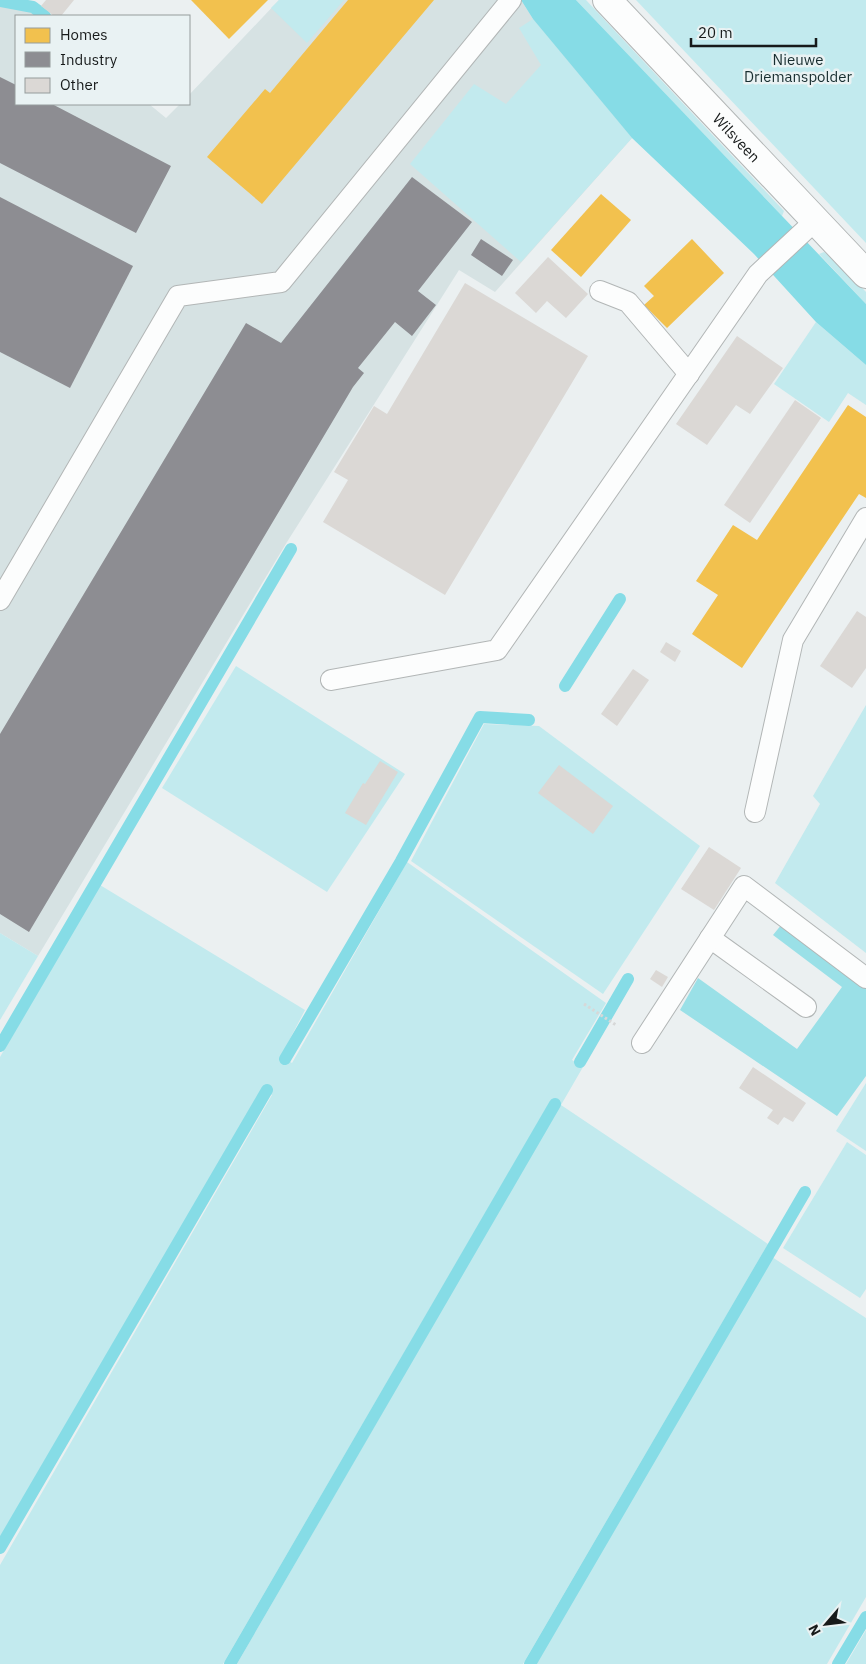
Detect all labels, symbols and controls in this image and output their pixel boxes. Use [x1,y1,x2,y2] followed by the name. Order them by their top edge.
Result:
[15,15,190,105] legend
[691,15,816,47] scale bar
[698,23,733,42] text: 20 m
[60,25,108,44] text: Homes
[60,50,118,69] text: Industry
[744,50,853,86] park label: Nieuwe Driemanspolder
[60,75,99,94] text: Other
[709,109,765,166] street label: Wilsveen
[801,1599,851,1649] north arrow
[804,1621,825,1639] text: N

